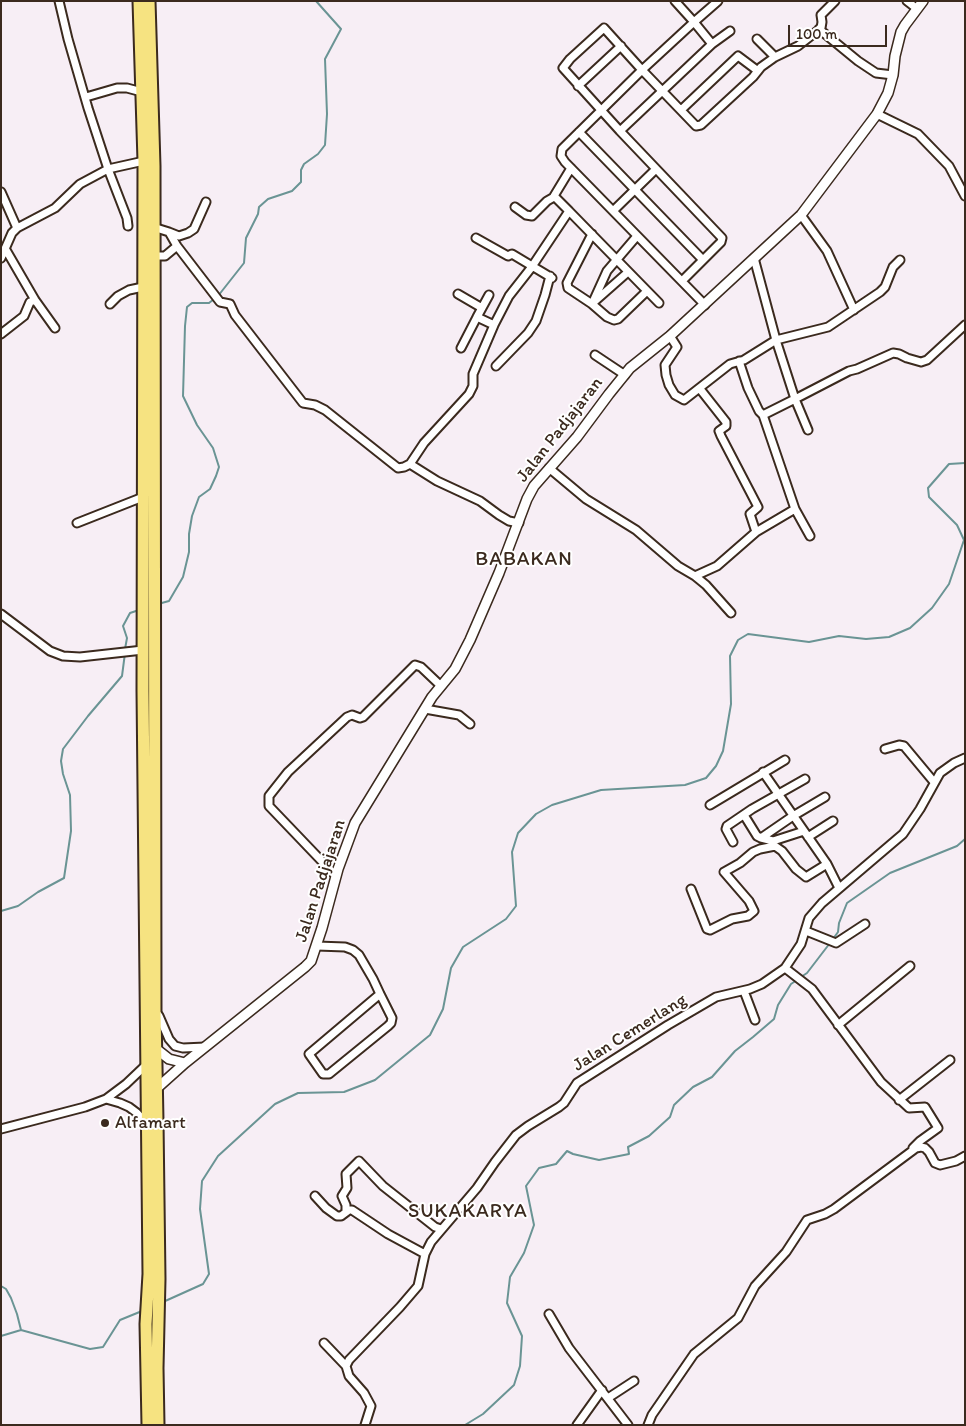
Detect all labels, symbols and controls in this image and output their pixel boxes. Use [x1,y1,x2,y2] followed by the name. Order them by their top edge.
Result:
[791,15,890,47] scale bar
[796,25,837,43] text: 100 m
[512,373,608,487] street label: Jalan Padjajaran
[475,548,573,572] district label: BABAKAN
[291,817,351,945] street label: Jalan Padjajaran
[569,989,691,1077] street label: Jalan Cemerlang
[115,1112,186,1134] place label: Alfamart
[99,1117,111,1129] marker: Alfamart
[407,1200,529,1224] district label: SUKAKARYA

